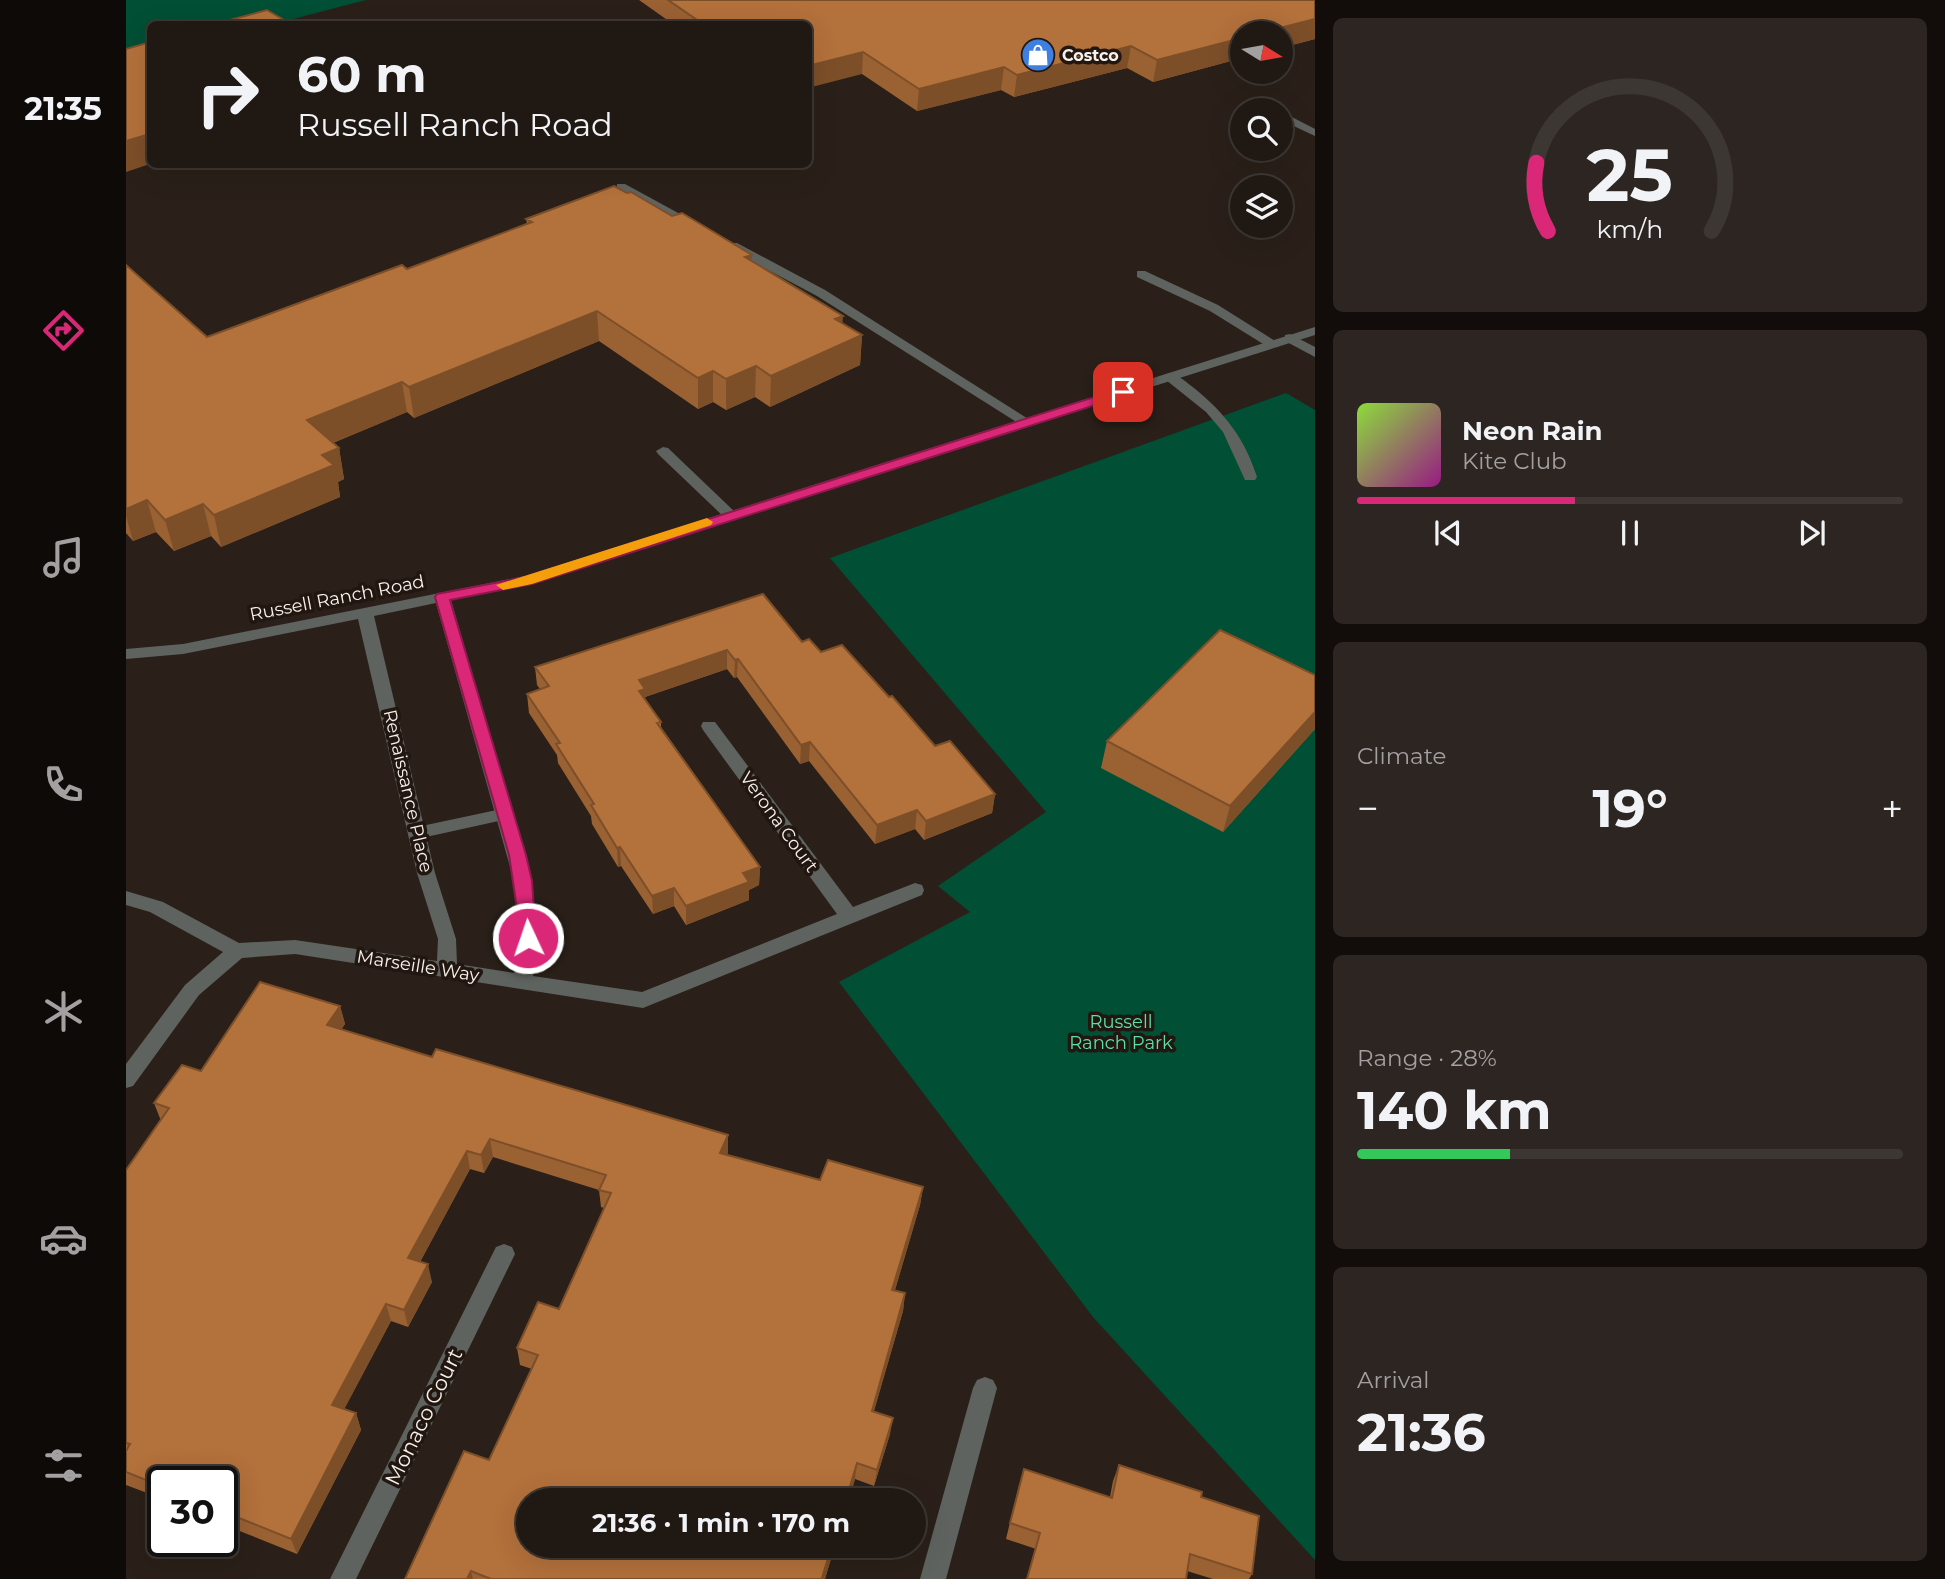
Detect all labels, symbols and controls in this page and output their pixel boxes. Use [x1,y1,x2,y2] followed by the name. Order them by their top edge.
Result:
[1230,21,1293,84] north arrow
[1230,21,1293,238] map controls
[1019,36,1057,74] shop icon: Costco
[297,45,427,104] text: 60 m
[1062,46,1119,65] place label: Costco
[182,49,273,140] icon: right
[24,89,102,128] text: 21:35
[1230,98,1293,161] button: search
[297,105,613,144] text: Russell Ranch Road
[1587,131,1673,219] text: 25
[1230,175,1293,238] button: layers
[1597,214,1663,244] text: km/h
[39,306,88,355] icon: directions
[1093,362,1153,422] pin
[1104,373,1142,411] icon: arrive
[1462,415,1603,447] text: Neon Rain
[1462,447,1567,475] text: Kite Club
[1429,514,1467,552] icon: previous
[1611,514,1649,552] icon: pause
[1793,514,1831,552] icon: next
[39,533,88,582] icon: music
[248,570,426,626] street label: Russell Ranch Road
[379,707,437,875] street label: Renaissance Place
[1357,742,1446,770] text: Climate
[39,760,88,809] icon: phone
[735,767,823,877] street label: Verona Court
[1592,777,1668,840] text: 19°
[1357,785,1379,832] text: −
[1881,785,1903,832] text: +
[491,901,565,975] position arrow
[355,945,481,987] street label: Marseille Way
[39,987,88,1036] icon: climate
[1069,1011,1173,1054] park label: Russell Ranch Park
[1357,1044,1497,1072] text: Range · 28%
[1357,1079,1552,1142] text: 140 km
[39,1214,88,1263] icon: car
[380,1344,467,1489] street label: Monaco Court
[1357,1366,1430,1394] text: Arrival
[1357,1401,1486,1464] text: 21:36
[39,1441,88,1490] icon: filters
[147,1466,238,1557] speed limit sign: 30
[592,1507,850,1539] text: 21:36 · 1 min · 170 m

